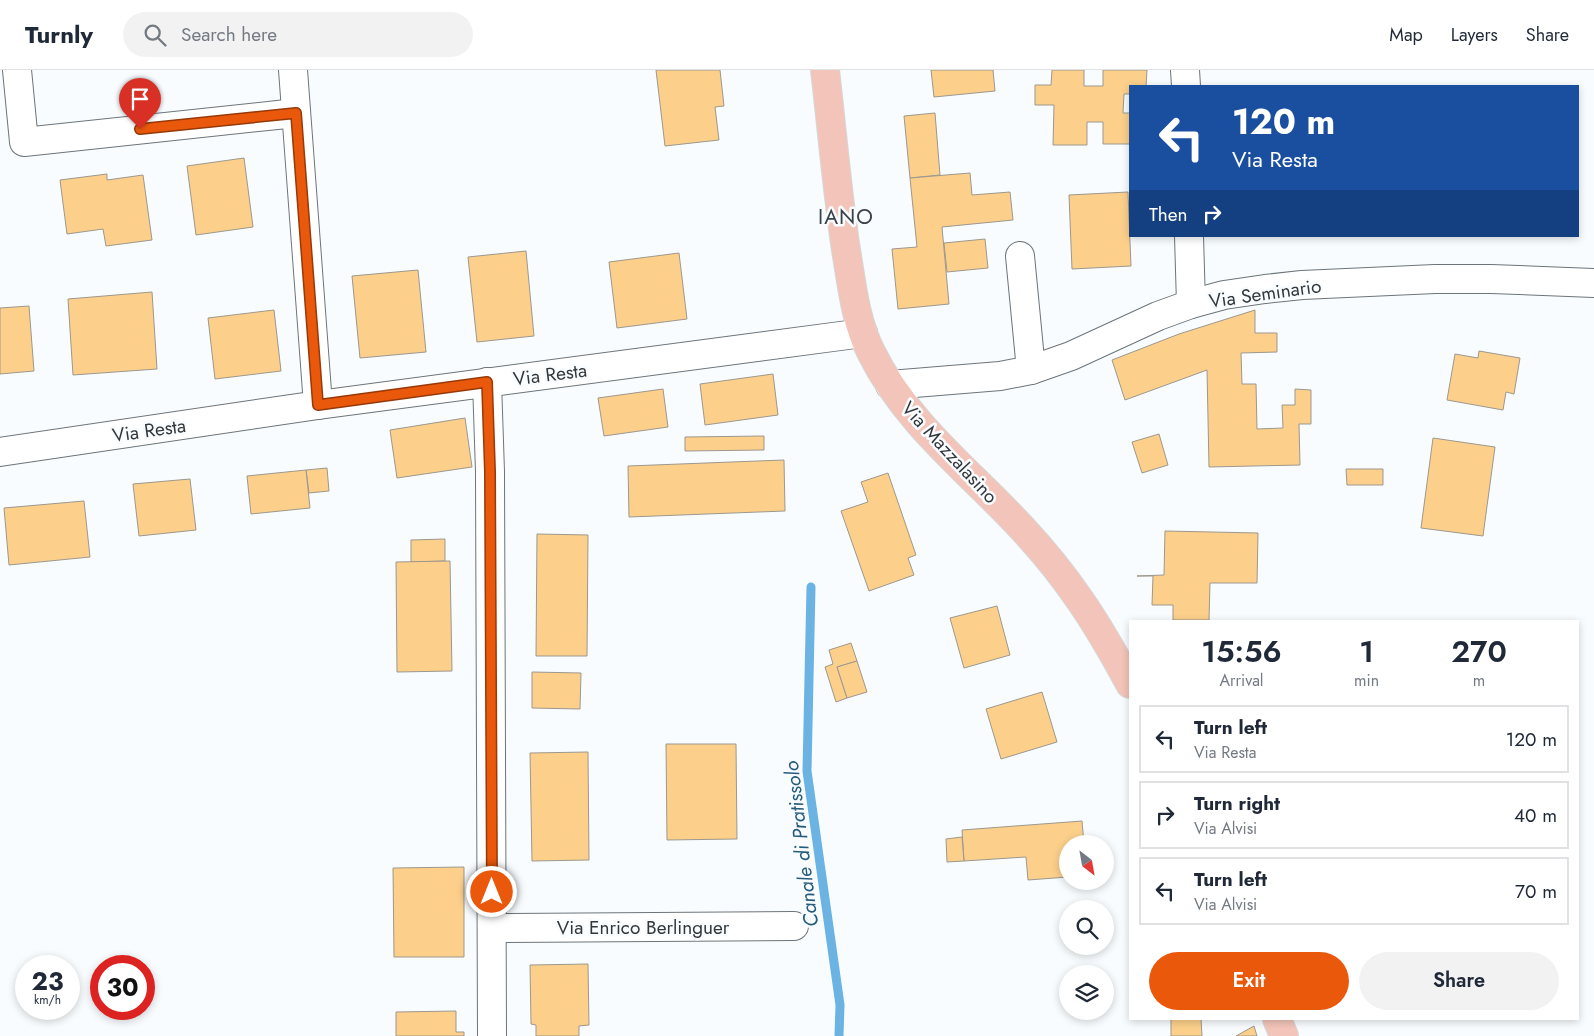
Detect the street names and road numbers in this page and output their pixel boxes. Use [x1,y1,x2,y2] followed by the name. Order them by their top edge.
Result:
[1207,272,1323,315] street label: Via Seminario
[512,357,588,392] street label: Via Resta
[895,395,1004,509] street label: Via Mazzalasino
[110,412,188,449] street label: Via Resta
[557,914,730,941] street label: Via Enrico Berlinguer

